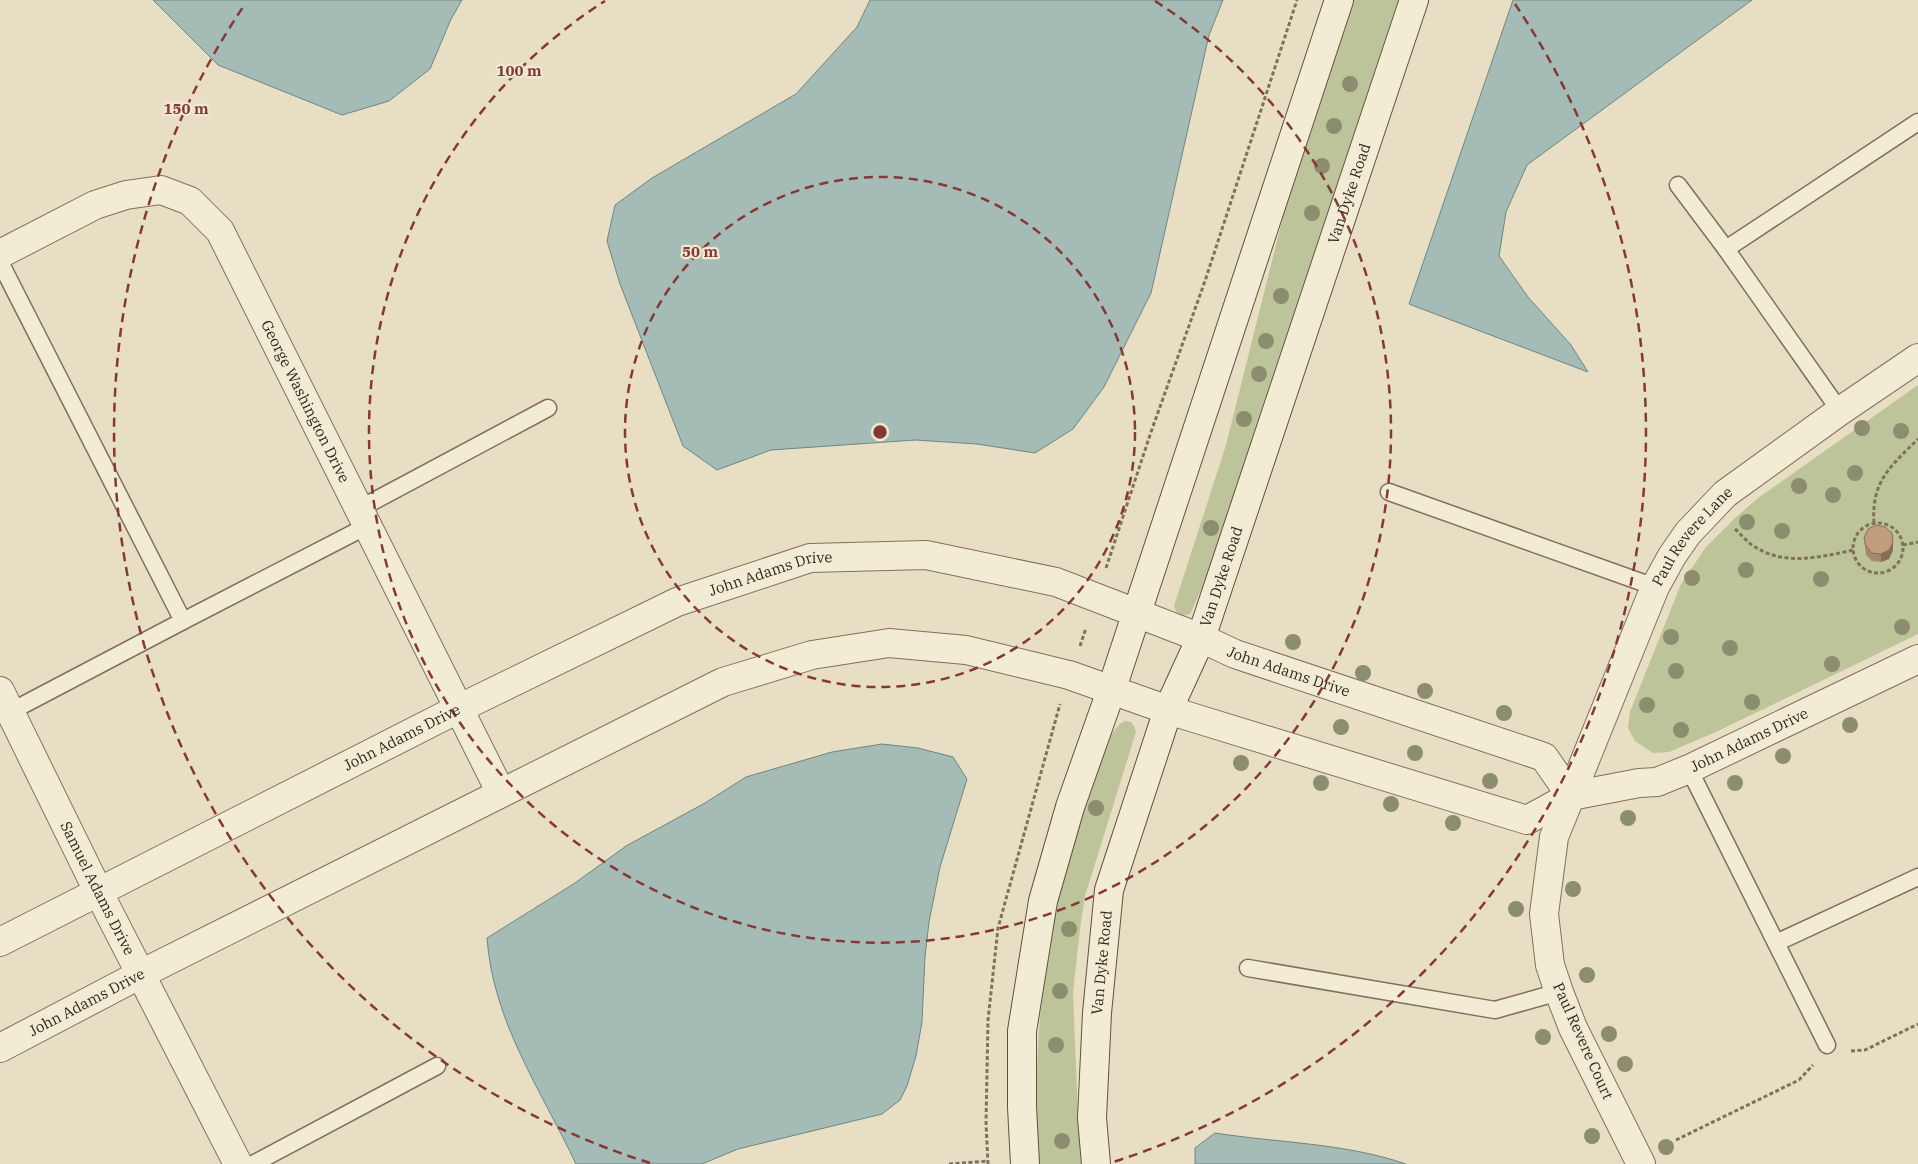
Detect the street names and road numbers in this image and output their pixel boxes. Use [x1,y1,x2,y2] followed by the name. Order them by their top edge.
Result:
[1323,141,1374,246] street label: Van Dyke Road
[257,317,354,486] street label: George Washington Drive
[1647,482,1736,589] street label: Paul Revere Lane
[1195,524,1247,629] street label: Van Dyke Road
[706,547,833,600] street label: John Adams Drive
[1224,642,1353,701] street label: John Adams Drive
[340,700,463,775] street label: John Adams Drive
[1687,703,1811,776] street label: John Adams Drive
[56,818,139,958] street label: Samuel Adams Drive
[1087,909,1116,1016] street label: Van Dyke Road
[25,964,148,1040] street label: John Adams Drive
[1549,979,1618,1102] street label: Paul Revere Court

